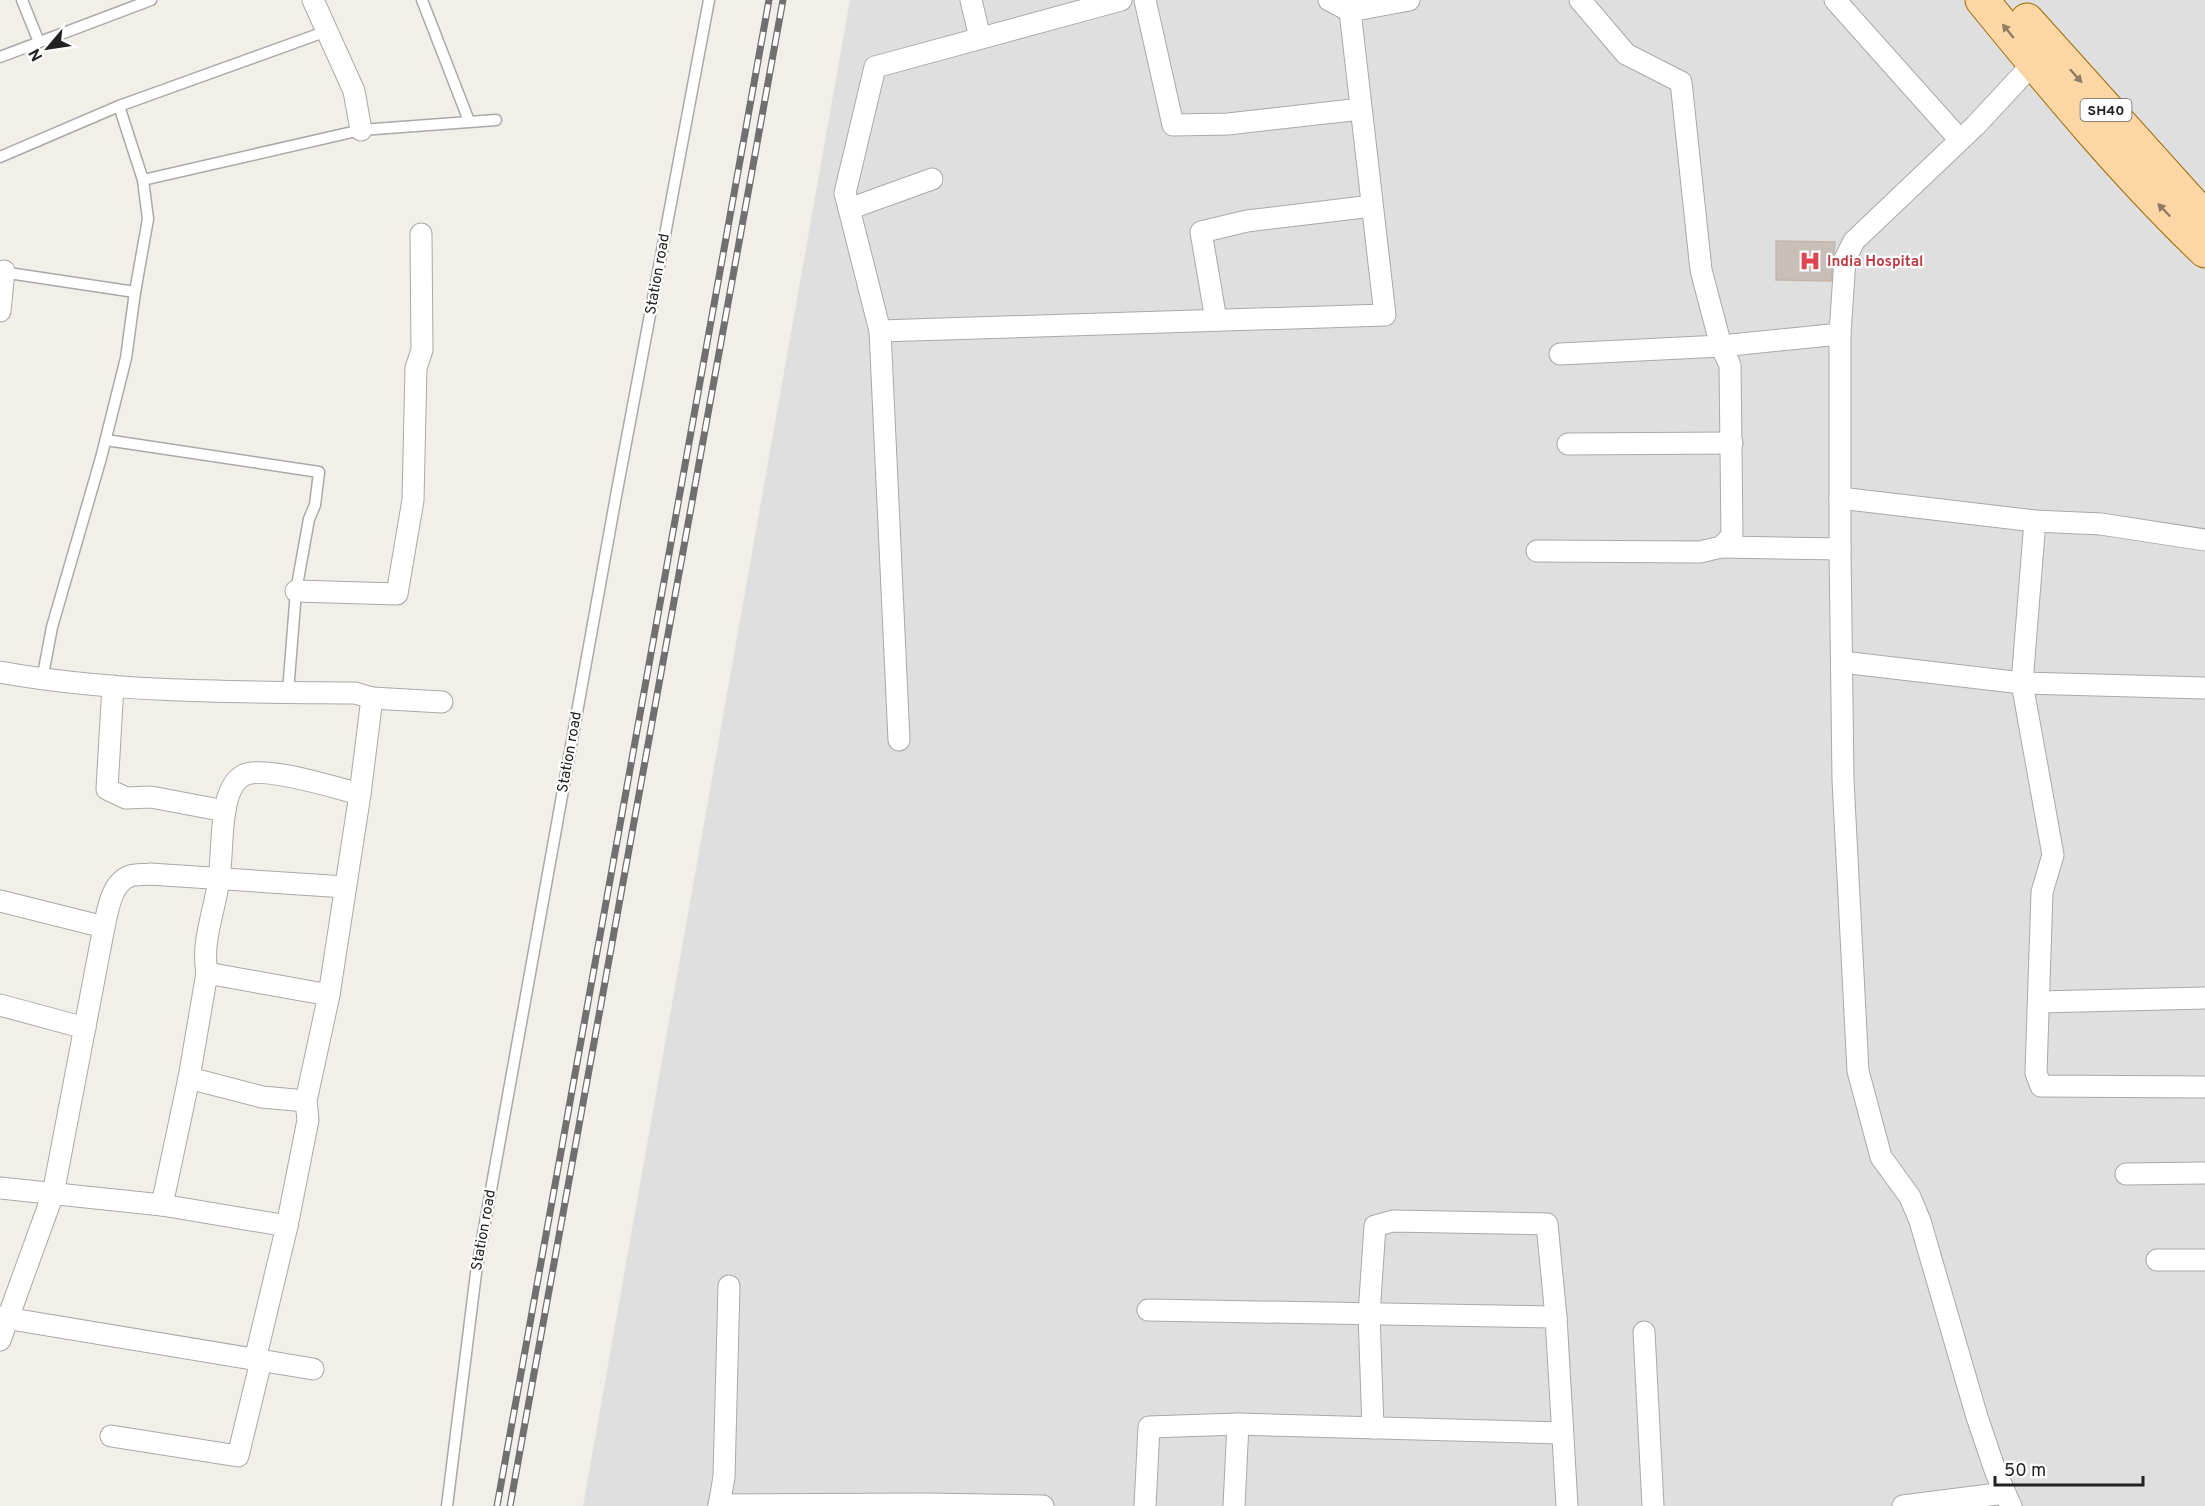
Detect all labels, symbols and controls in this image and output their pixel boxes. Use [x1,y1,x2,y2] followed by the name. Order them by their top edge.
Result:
[18,18,78,78] north arrow
[2002,24,2015,39] one-way arrow
[25,44,48,64] text: N
[2069,68,2082,83] one-way arrow
[2080,99,2132,121] road number: SH40
[2157,203,2171,217] one-way arrow
[642,232,675,316] street label: Station road
[1798,249,1822,273] hospital icon: India Hospital
[1827,253,1923,272] place label: India Hospital
[554,710,587,794] street label: Station road
[468,1188,501,1272] street label: Station road
[1995,1449,2144,1487] scale bar
[2004,1460,2046,1483] text: 50 m

